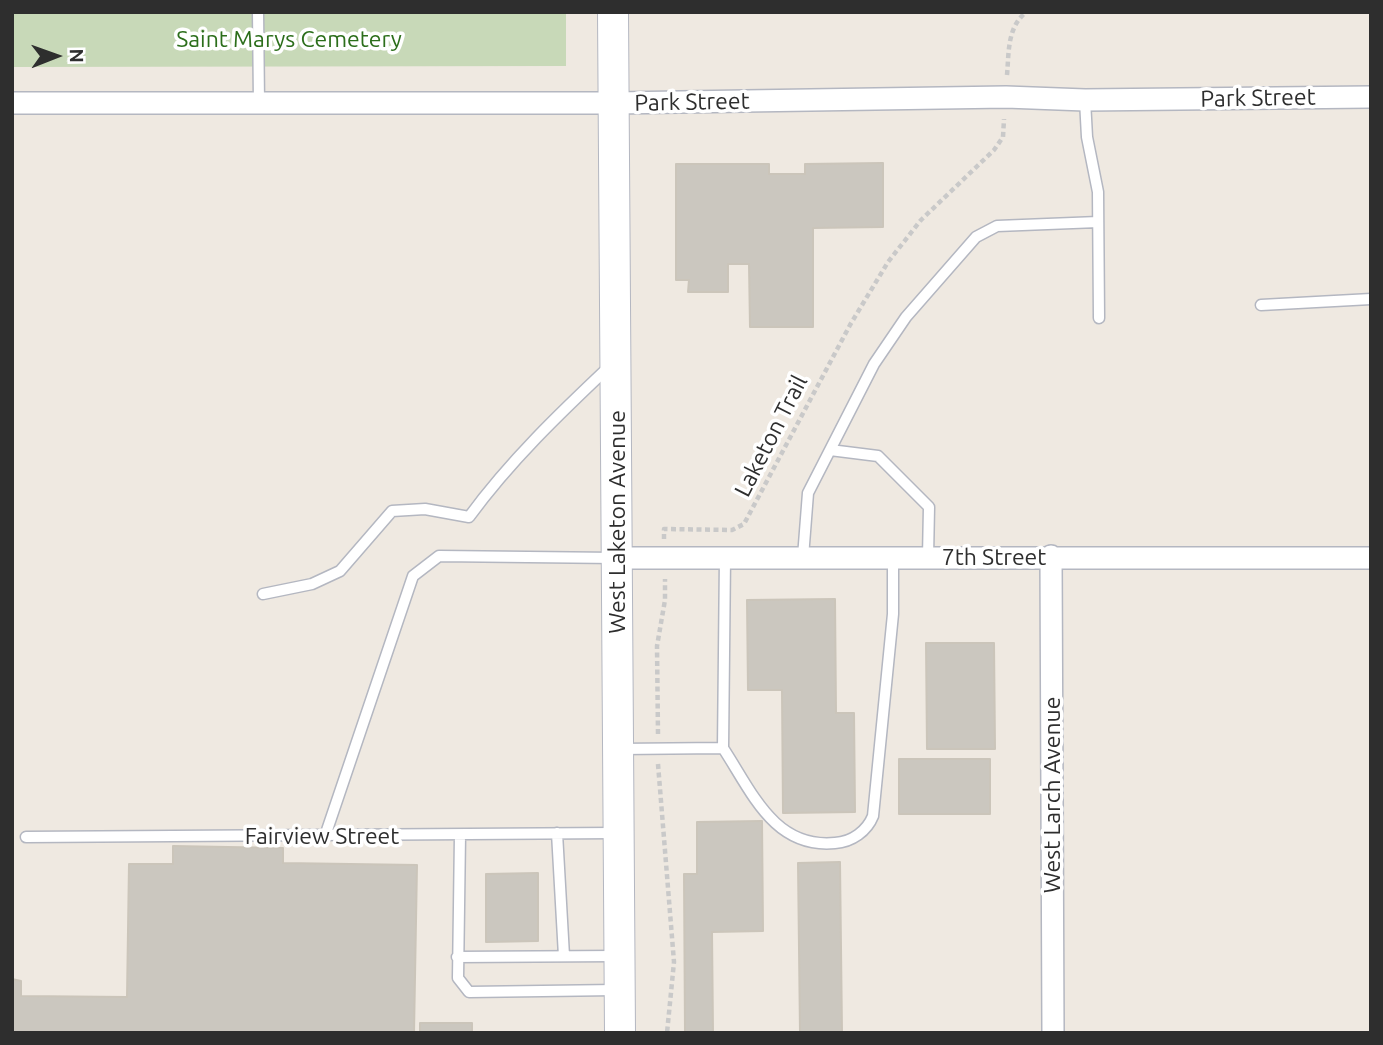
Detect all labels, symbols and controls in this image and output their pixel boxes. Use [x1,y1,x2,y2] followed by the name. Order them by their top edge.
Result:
[21,21,91,91] north arrow
[176,25,402,53] park label: Saint Marys Cemetery
[66,48,88,63] text: N
[1200,83,1316,113] street label: Park Street
[634,87,750,117] street label: Park Street
[729,371,813,501] street label: Laketon Trail
[603,410,631,634] street label: West Laketon Avenue
[942,543,1046,571] street label: 7th Street
[1038,697,1066,893] street label: West Larch Avenue
[245,822,399,850] street label: Fairview Street

